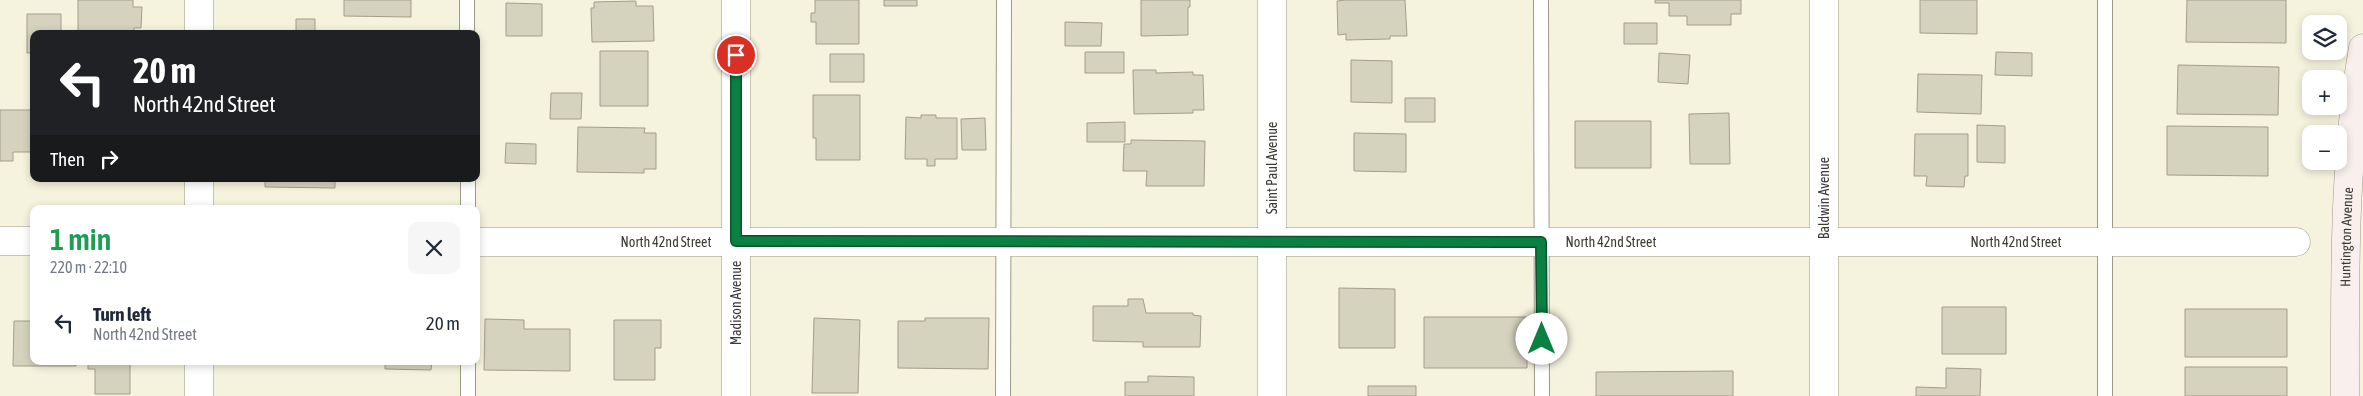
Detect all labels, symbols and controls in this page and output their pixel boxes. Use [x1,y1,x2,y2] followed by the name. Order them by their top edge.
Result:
[2302,15,2347,170] map controls
[2302,15,2347,60] button: layers
[715,34,757,76] pin
[722,41,750,69] icon: arrive
[50,50,115,115] icon: left
[133,50,196,90] text: 20 m
[2302,70,2347,115] button: +
[133,91,276,117] text: North 42nd Street
[1264,122,1280,214] street label: Saint Paul Avenue
[2302,125,2347,170] button: −
[95,145,123,173] icon: right
[50,148,85,170] text: Then
[1816,157,1832,239] street label: Baldwin Avenue
[2337,187,2356,287] street label: Huntington Avenue
[50,222,111,256] text: 1 min
[408,222,460,274] button: close
[621,234,711,250] street label: North 42nd Street
[1566,234,1656,250] street label: North 42nd Street
[1971,234,2061,250] street label: North 42nd Street
[50,258,127,276] text: 220 m · 22:10
[728,261,744,345] street label: Madison Avenue
[93,303,151,325] text: Turn left
[50,309,78,337] icon: left
[426,312,460,334] text: 20 m
[1515,312,1567,364] position arrow
[93,325,197,343] text: North 42nd Street

